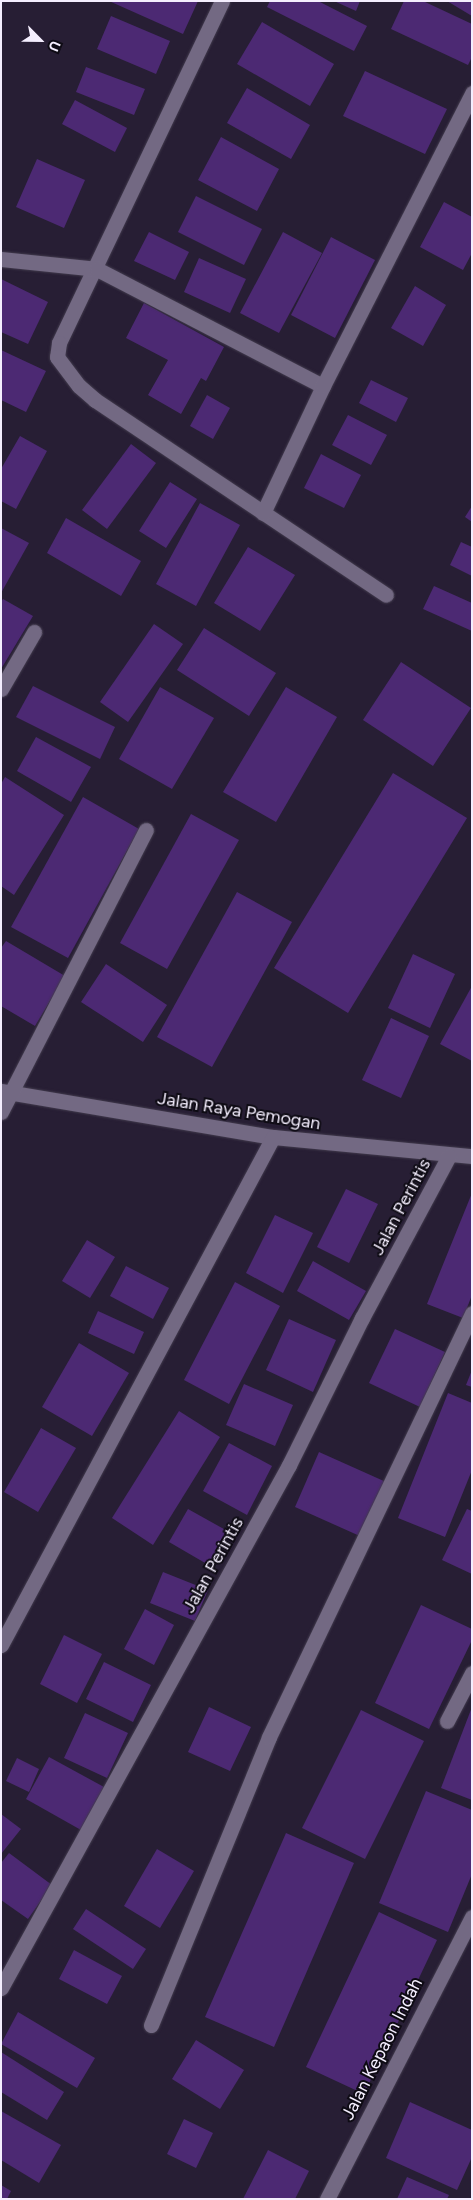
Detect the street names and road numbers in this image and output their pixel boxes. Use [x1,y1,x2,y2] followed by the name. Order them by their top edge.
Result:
[156,1087,322,1135] street label: Jalan Raya Pemogan
[367,1155,435,1259] street label: Jalan Perintis
[178,1513,248,1617] street label: Jalan Perintis
[337,1975,427,2123] street label: Jalan Kepaon Indah

